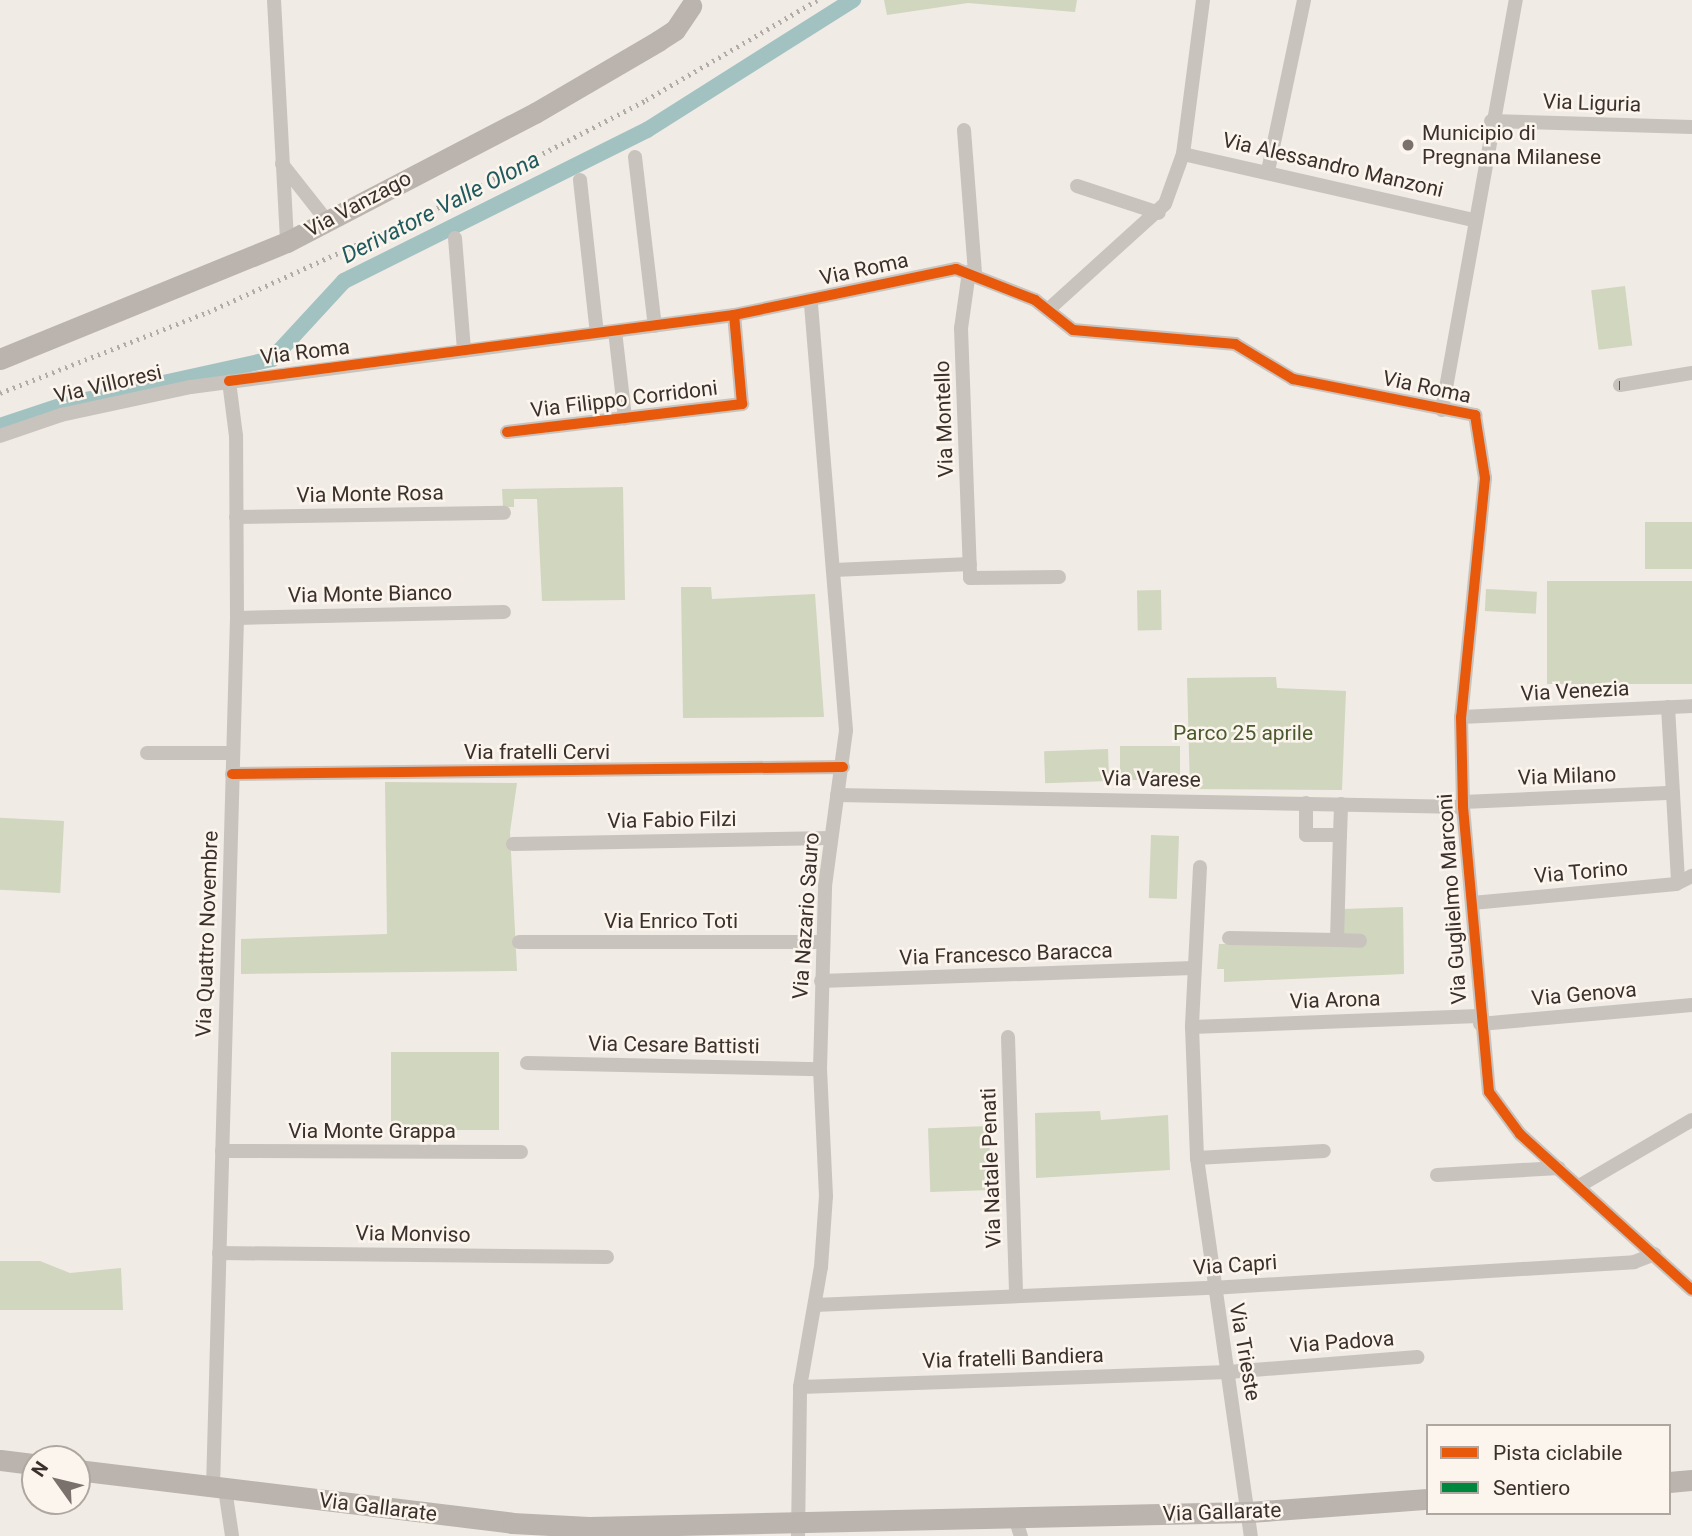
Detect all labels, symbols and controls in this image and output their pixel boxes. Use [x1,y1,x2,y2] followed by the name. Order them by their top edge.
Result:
[1542,89,1642,117] street label: Via Liguria
[1422,120,1601,170] place label: Municipio di Pregnana Milanese
[1220,127,1446,203] street label: Via Alessandro Manzoni
[1400,137,1416,153] marker: Municipio di Pregnana Milanese
[337,146,545,270] water label: Derivatore Valle Olona
[301,165,415,243] street label: Via Vanzago
[817,247,911,291] street label: Via Roma
[259,334,351,370] street label: Via Roma
[52,359,164,409] street label: Via Villoresi
[929,360,959,478] street label: Via Montello
[1380,365,1474,409] street label: Via Roma
[529,375,719,423] street label: Via Filippo Corridoni
[296,480,444,508] street label: Via Monte Rosa
[288,580,452,608] street label: Via Monte Bianco
[1520,676,1630,706] street label: Via Venezia
[1173,720,1313,746] park label: Parco 25 aprile
[464,739,610,765] street label: Via fratelli Cervi
[1517,762,1617,790] street label: Via Milano
[1101,766,1201,792] street label: Via Varese
[1432,793,1472,1005] street label: Via Guglielmo Marconi
[607,806,737,834] street label: Via Fabio Filzi
[191,830,223,1038] street label: Via Quattro Novembre
[788,832,824,1000] street label: Via Nazario Sauro
[1533,855,1629,889] street label: Via Torino
[604,908,738,934] street label: Via Enrico Toti
[899,938,1113,970] street label: Via Francesco Baracca
[1530,977,1638,1011] street label: Via Genova
[1289,986,1381,1014] street label: Via Arona
[588,1031,760,1059] street label: Via Cesare Battisti
[976,1087,1006,1249] street label: Via Natale Penati
[288,1118,456,1144] street label: Via Monte Grappa
[355,1220,471,1248] street label: Via Monviso
[1192,1249,1278,1281] street label: Via Capri
[1224,1301,1266,1403] street label: Via Trieste
[1289,1326,1395,1358] street label: Via Padova
[922,1342,1104,1374] street label: Via fratelli Bandiera
[1426,1424,1671,1515] legend
[1493,1441,1622,1465] text: Pista ciclabile
[21,1445,91,1515] north arrow
[27,1457,53,1481] text: N
[1493,1476,1570,1500] text: Sentiero
[318,1487,438,1527] street label: Via Gallarate
[1162,1497,1282,1527] street label: Via Gallarate

